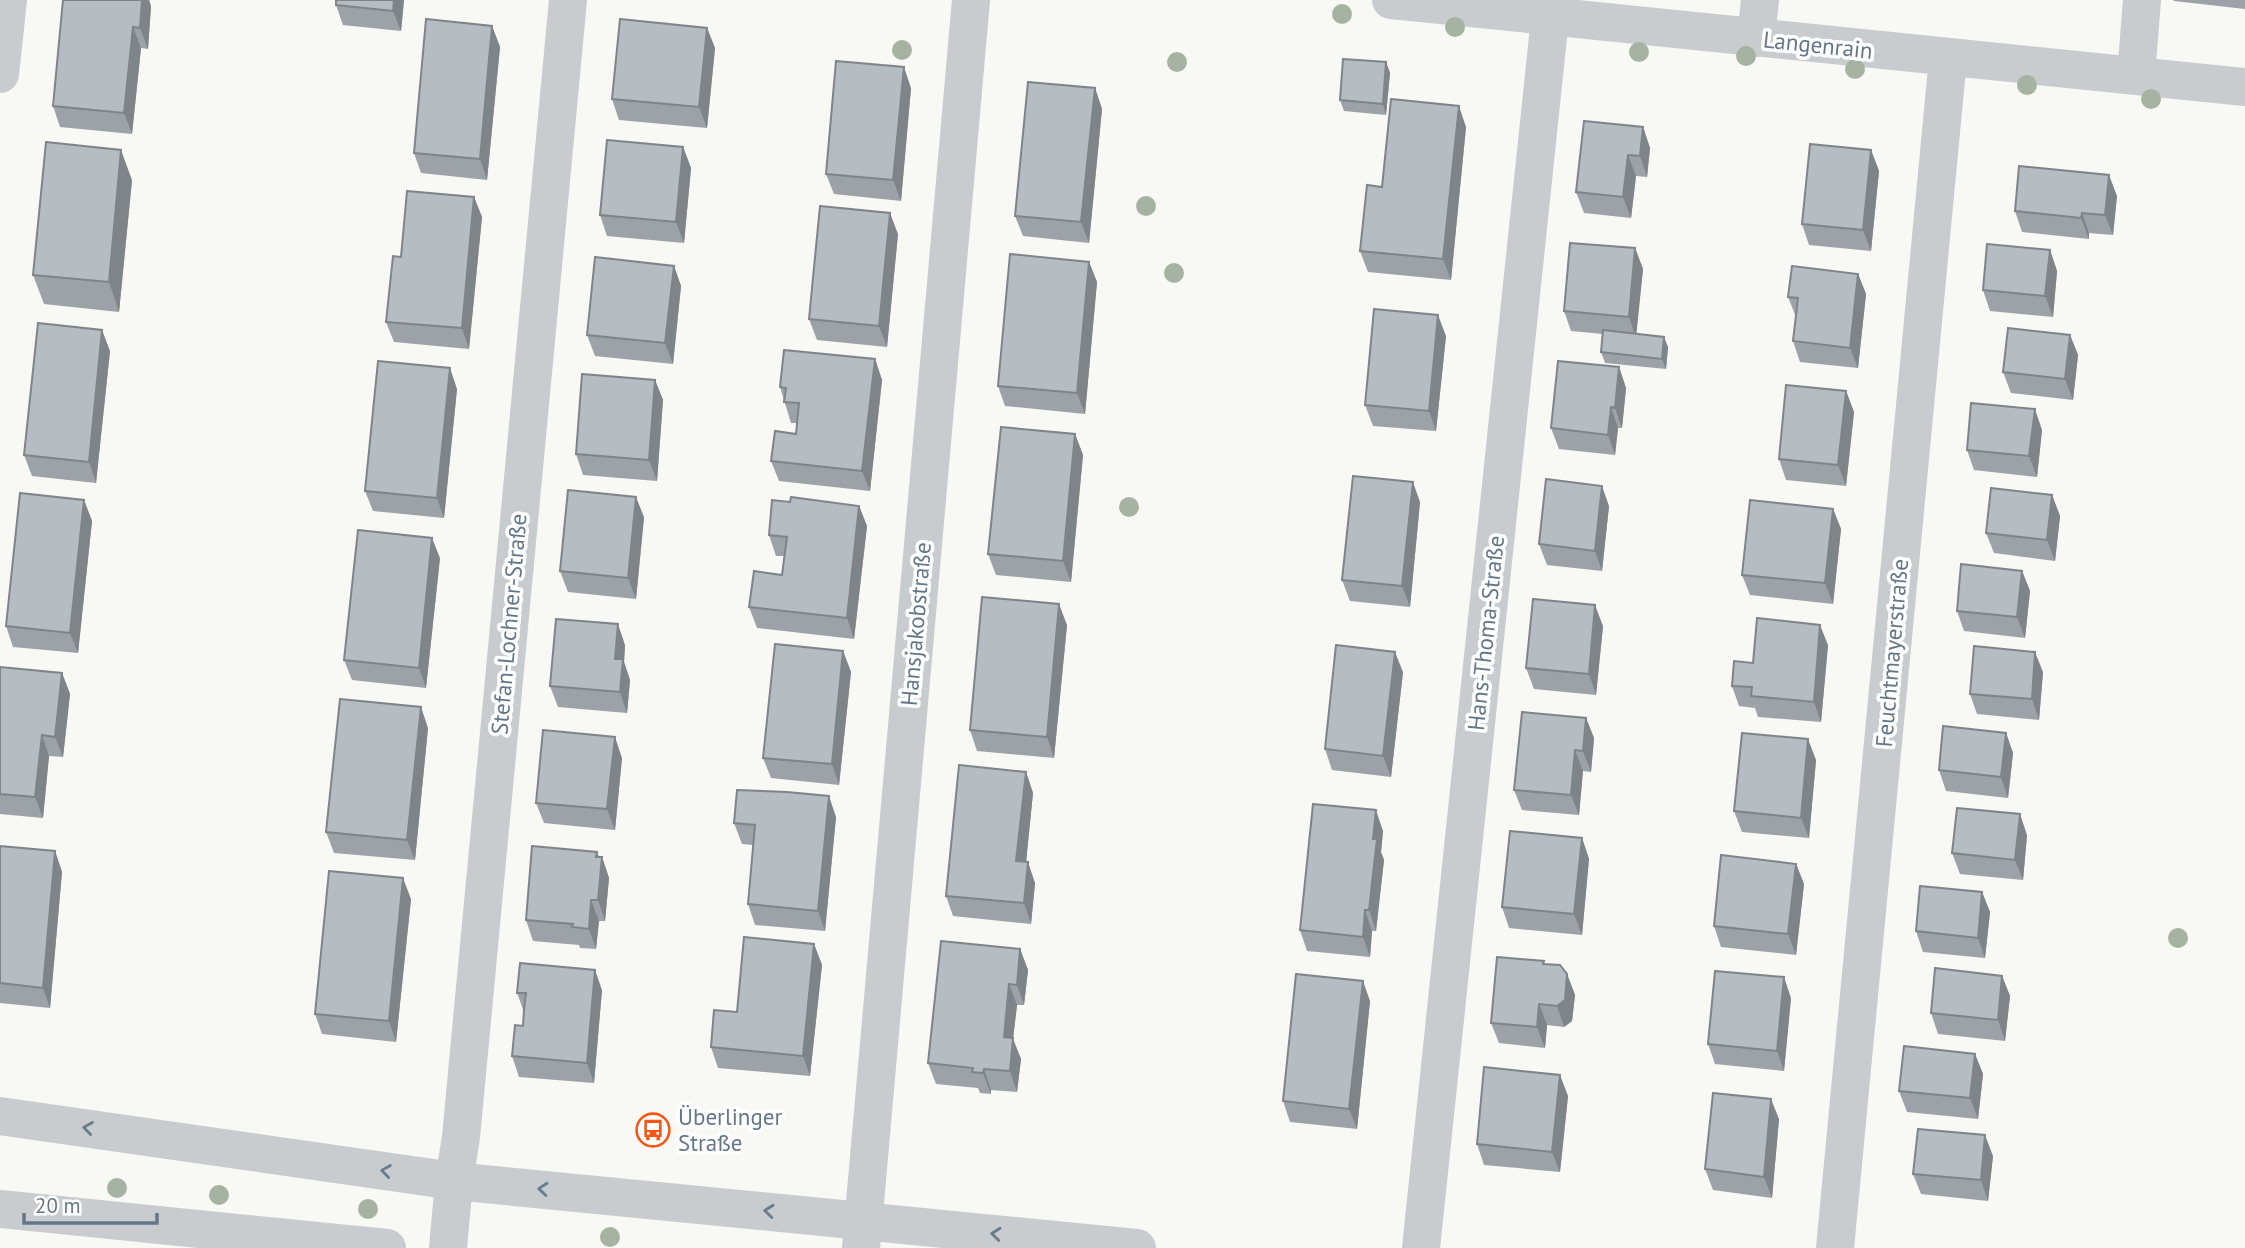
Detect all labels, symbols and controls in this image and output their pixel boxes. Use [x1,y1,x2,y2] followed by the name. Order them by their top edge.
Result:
[1762,24,1874,65] street label: Langenrain
[484,512,533,736] street label: Stefan-Lochner-Straße
[1461,534,1510,732] street label: Hans-Thoma-Straße
[894,541,937,707] street label: Hansjakobstraße
[1869,558,1914,748] street label: Feuchtmayerstraße
[678,1102,782,1157] place label: Überlinger Straße
[634,1111,672,1149] bus stop icon: Überlinger Straße
[82,1121,94,1136] one-way arrow
[381,1164,392,1179] one-way arrow
[24,1182,158,1226] scale bar
[537,1182,548,1197] one-way arrow
[35,1192,81,1219] text: 20 m
[764,1204,775,1219] one-way arrow
[990,1227,1001,1242] one-way arrow

